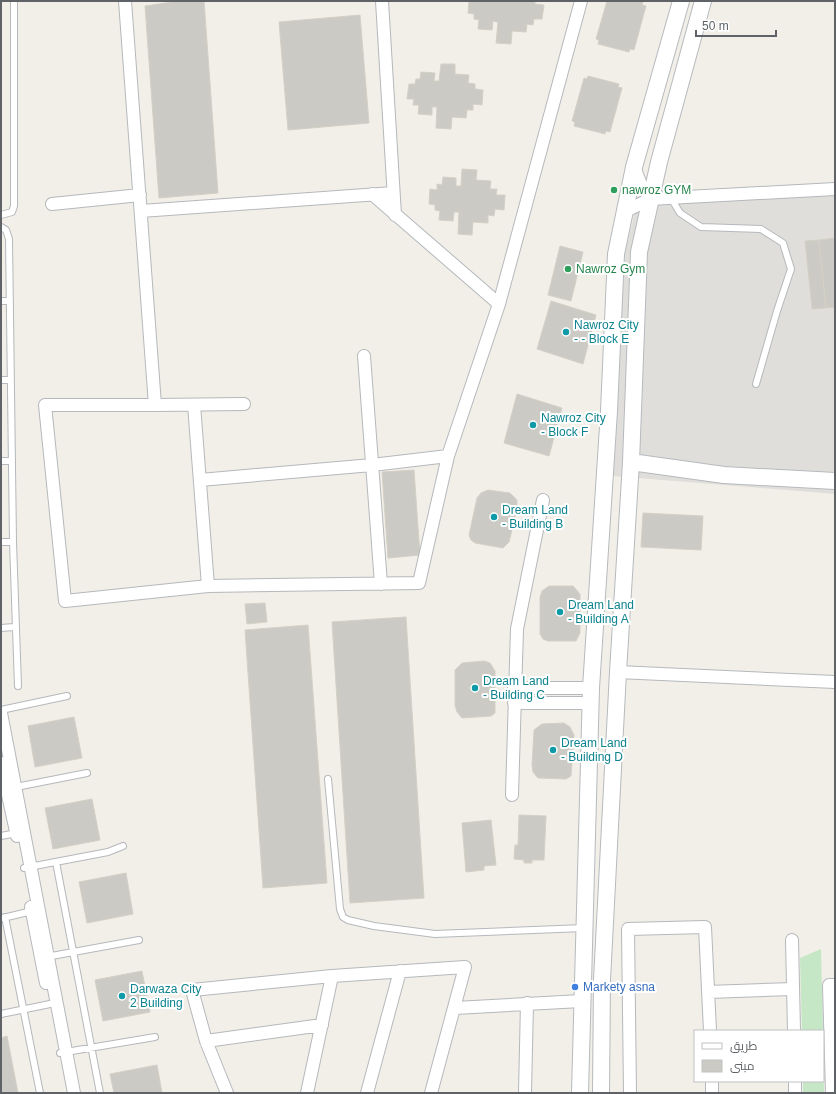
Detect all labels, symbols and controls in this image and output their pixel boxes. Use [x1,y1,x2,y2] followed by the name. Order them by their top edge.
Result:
[696,12,776,38] scale bar
[702,19,729,33] text: 50 m
[622,183,691,197] place label: nawroz GYM
[609,185,619,195] marker: nawroz GYM
[576,262,645,276] place label: Nawroz Gym
[563,264,573,274] marker: Nawroz Gym
[574,318,639,346] place label: Nawroz City - - Block E
[561,327,571,337] marker: Nawroz City - - Block E
[541,411,606,439] place label: Nawroz City - Block F
[528,420,538,430] marker: Nawroz City - Block F
[502,503,568,531] place label: Dream Land - Building B
[489,512,499,522] marker: Dream Land - Building B
[568,598,634,626] place label: Dream Land - Building A
[555,607,565,617] marker: Dream Land - Building A
[483,674,549,702] place label: Dream Land - Building C
[470,683,480,693] marker: Dream Land - Building C
[561,736,627,764] place label: Dream Land - Building D
[548,745,558,755] marker: Dream Land - Building D
[583,980,655,994] place label: Markety asna
[130,982,201,1010] place label: Darwaza City 2 Building
[570,982,580,992] marker: Markety asna
[117,991,127,1001] marker: Darwaza City 2 Building
[694,1030,824,1082] legend
[730,1039,758,1053] text: طريق
[730,1059,755,1073] text: مبنى

